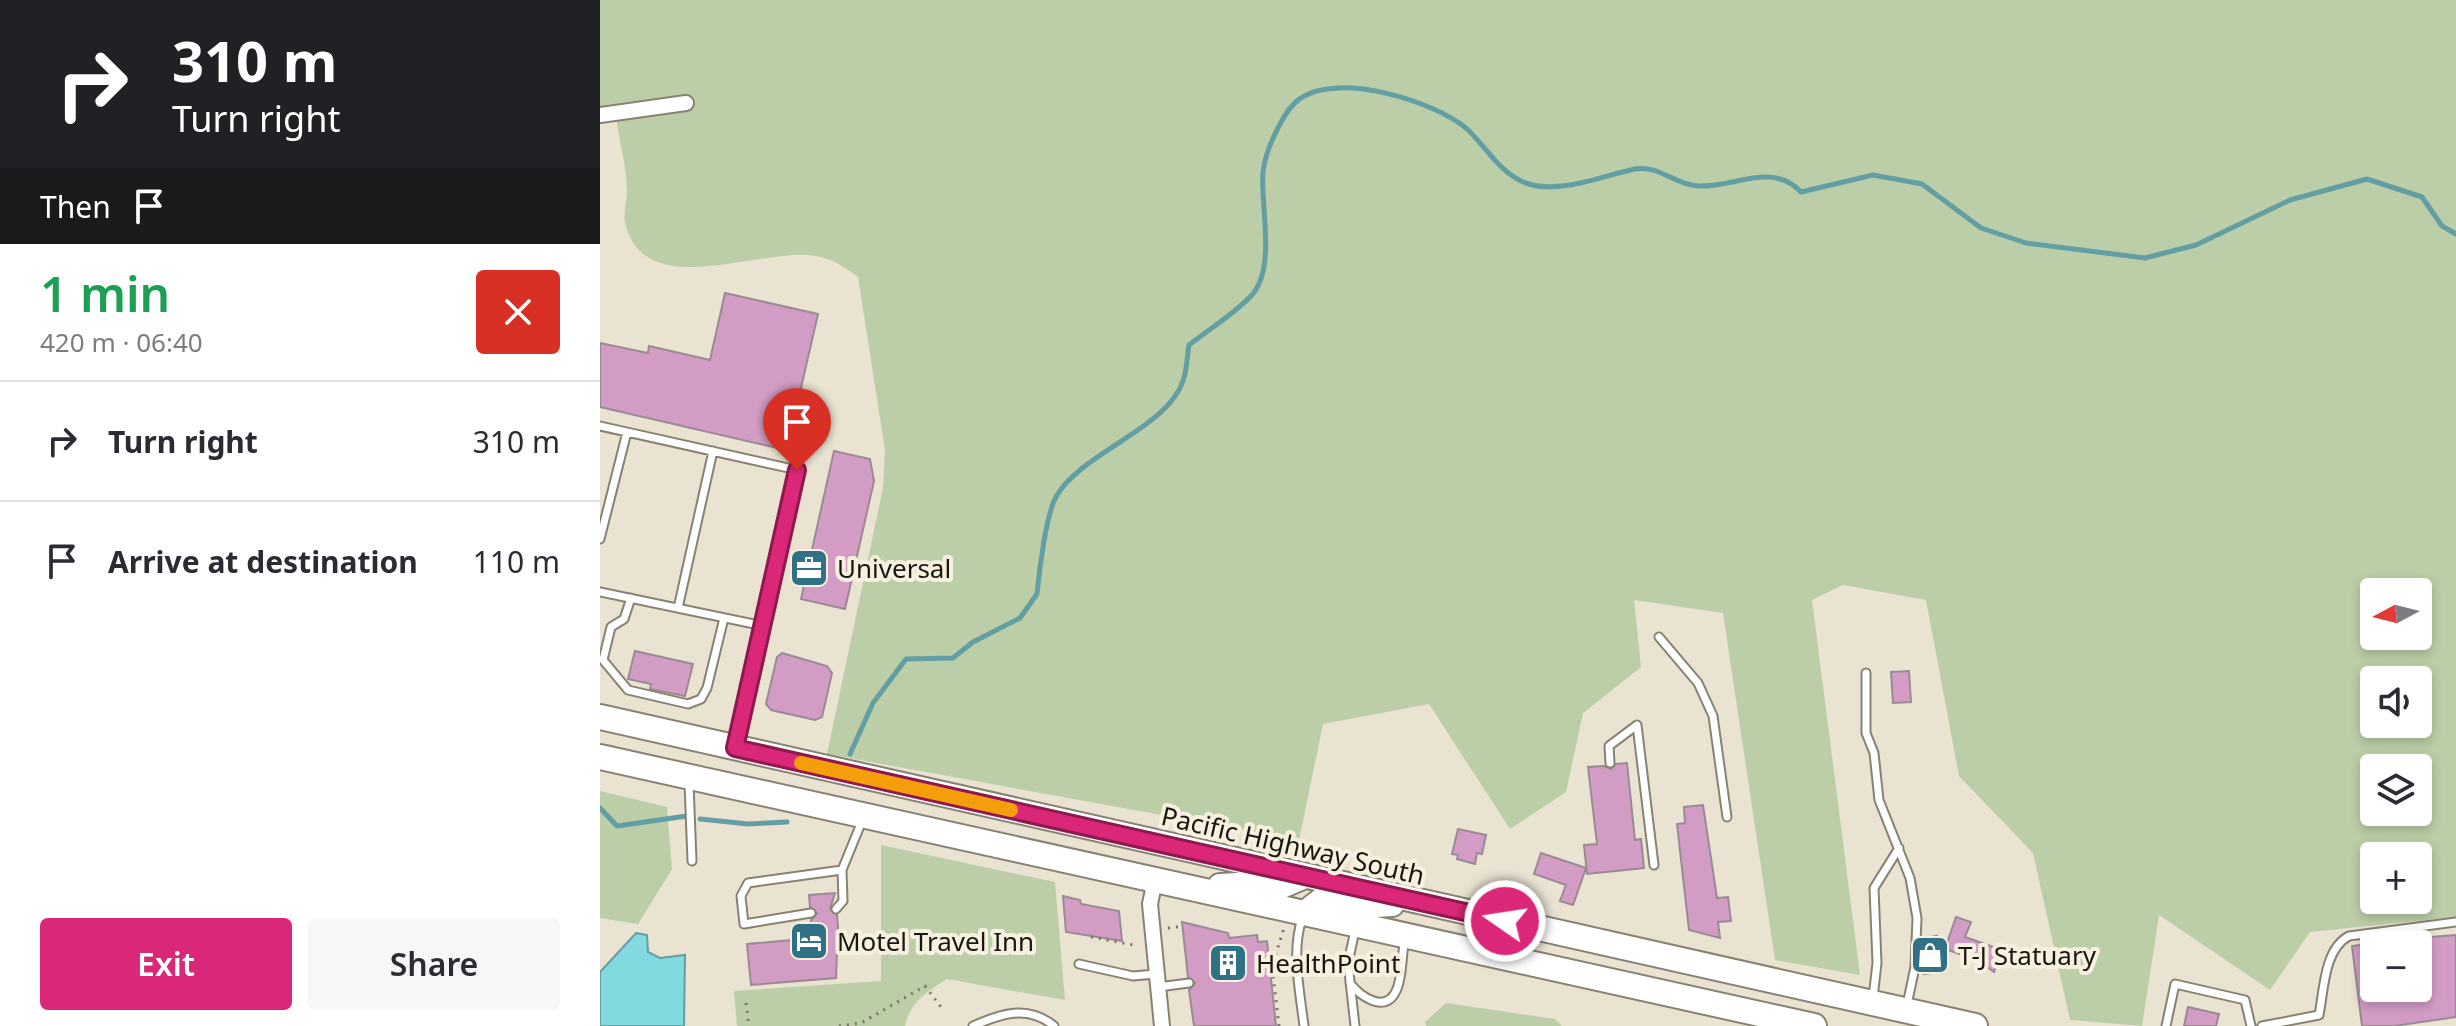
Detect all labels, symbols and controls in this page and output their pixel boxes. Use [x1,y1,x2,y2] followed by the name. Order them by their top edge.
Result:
[172,22,337,98] text: 310 m
[40,32,144,136] icon: right
[172,94,340,143] text: Turn right
[127,184,171,228] icon: arrive
[40,186,111,227] text: Then
[40,261,170,326] text: 1 min
[476,270,560,354] button: close
[40,324,203,360] text: 420 m · 06:40
[763,388,831,470] pin
[775,400,819,444] icon: arrive
[40,419,84,463] icon: right
[108,421,258,462] text: Turn right
[473,421,560,462] text: 310 m
[40,539,84,583] icon: arrive
[108,541,418,582] text: Arrive at destination
[473,541,560,582] text: 110 m
[788,547,830,589] office icon: Universal
[837,550,951,586] place label: Universal
[2360,578,2432,650] north arrow
[2360,578,2432,1002] map controls
[2360,666,2432,738] button: sound
[2360,754,2432,826] button: layers
[1158,797,1428,893] street label: Pacific Highway South
[2360,842,2432,914] button: +
[1463,879,1547,963] position arrow
[40,918,292,1010] button: Exit
[308,918,560,1010] button: Share
[788,920,830,962] hotel icon: Motel Travel Inn
[837,923,1034,959] place label: Motel Travel Inn
[2360,930,2432,1002] button: −
[1909,934,1951,976] shop icon: T-J Statuary
[1958,937,2097,973] place label: T-J Statuary
[1207,942,1249,984] building icon: HealthPoint
[1256,945,1400,981] place label: HealthPoint

